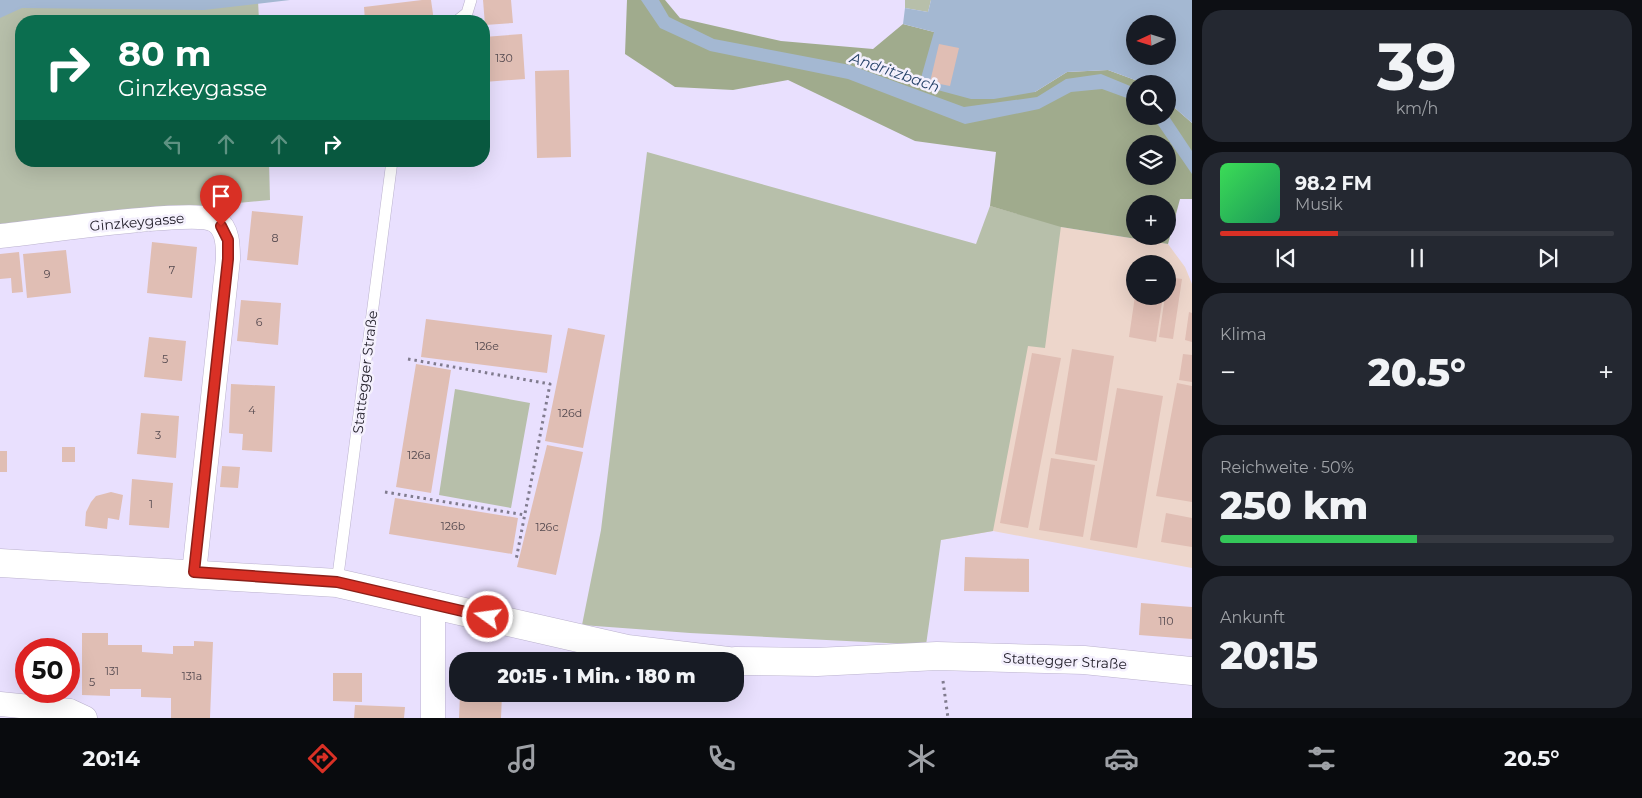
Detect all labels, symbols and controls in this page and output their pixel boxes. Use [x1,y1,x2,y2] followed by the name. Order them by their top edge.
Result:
[1126,15,1176,65] north arrow
[1126,15,1176,305] map controls
[1377,27,1457,106] text: 39
[118,32,212,75] text: 80 m
[35,35,100,100] icon: right
[847,47,942,96] water label: Andritzbach
[495,51,513,65] house number: 130
[118,75,267,102] text: Ginzkeygasse
[1126,75,1176,125] button: search
[1396,99,1438,118] text: km/h
[159,130,187,158] icon: left
[212,130,240,158] icon: ahead
[265,130,293,158] icon: ahead
[318,130,346,158] icon: right
[1126,135,1176,185] button: layers
[1295,172,1372,195] text: 98.2 FM
[200,175,242,226] pin
[207,182,235,210] icon: arrive
[1126,195,1176,245] button: +
[1295,195,1343,214] text: Musik
[89,209,185,235] street label: Ginzkeygasse
[271,231,279,245] house number: 8
[1272,244,1300,272] icon: previous
[1403,244,1431,272] icon: pause
[1534,244,1562,272] icon: next
[1126,255,1176,305] button: −
[169,263,175,277] house number: 7
[44,267,51,281] house number: 9
[349,309,381,435] street label: Stattegger Straße
[256,315,263,329] house number: 6
[1220,325,1266,344] text: Klima
[475,339,499,353] house number: 126e
[1368,349,1466,396] text: 20.5°
[162,352,168,366] house number: 5
[1220,355,1236,389] text: −
[1598,355,1614,389] text: +
[248,403,256,417] house number: 4
[558,406,582,420] house number: 126d
[155,428,161,442] house number: 3
[407,448,431,462] house number: 126a
[1220,458,1354,477] text: Reichweite · 50%
[1220,482,1368,529] text: 250 km
[149,497,153,511] house number: 1
[441,519,465,533] house number: 126b
[535,520,559,534] house number: 126c
[461,590,513,642] position arrow
[1220,608,1285,627] text: Ankunft
[1158,614,1174,628] house number: 110
[1220,632,1318,679] text: 20:15
[15,638,80,703] speed limit sign: 50
[1003,649,1127,673] street label: Stattegger Straße
[105,664,119,678] house number: 131
[497,665,696,688] text: 20:15 · 1 Min. · 180 m
[182,669,202,683] house number: 131a
[89,675,95,689] house number: 5
[305,741,340,776] icon: directions
[505,741,540,776] icon: music
[704,741,739,776] icon: phone
[904,741,939,776] icon: climate
[1104,741,1139,776] icon: car
[1304,741,1339,776] icon: filters
[82,745,140,772] text: 20:14
[1504,745,1559,772] text: 20.5°

